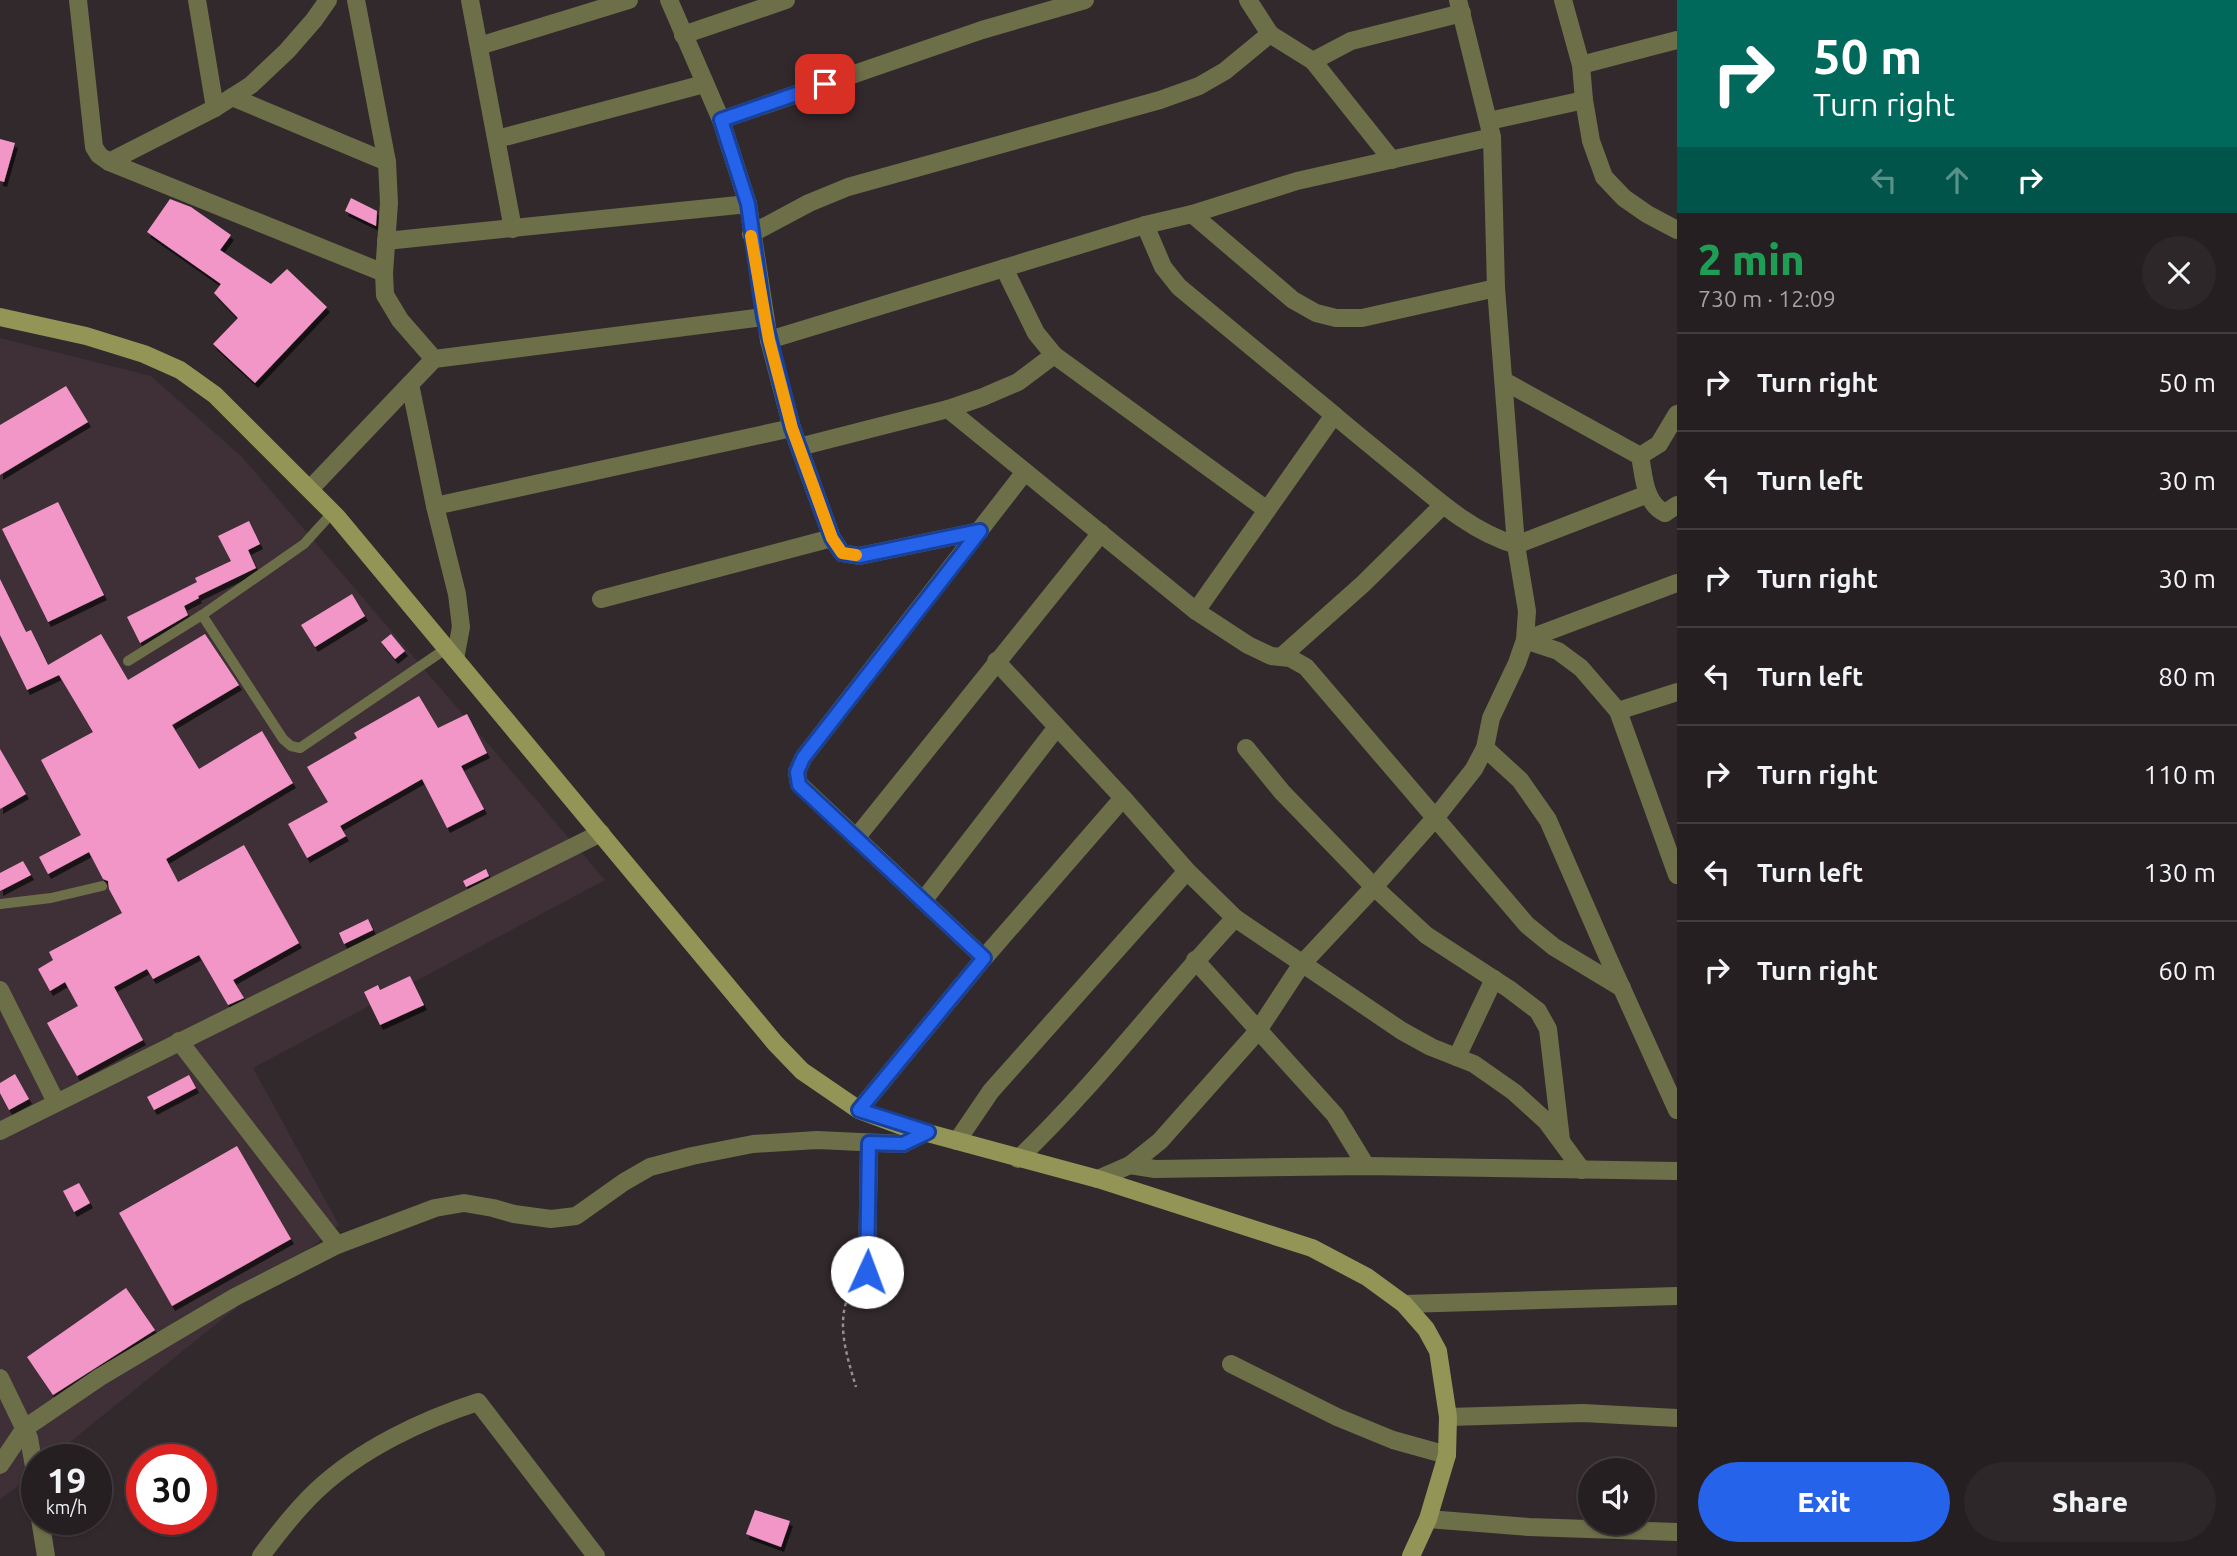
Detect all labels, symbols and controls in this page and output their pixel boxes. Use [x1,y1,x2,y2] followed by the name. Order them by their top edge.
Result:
[1698,28,1789,119] icon: right
[1813,28,1922,83] text: 50 m
[795,54,855,114] pin
[806,65,844,103] icon: arrive
[1813,86,1955,122] text: Turn right
[1865,161,1903,199] icon: left
[1938,161,1976,199] icon: ahead
[2011,161,2049,199] icon: right
[1698,236,1805,283] text: 2 min
[2142,236,2216,310] button: close
[1698,286,1836,311] text: 730 m · 12:09
[1698,363,1736,401] icon: right
[1757,368,1878,397] text: Turn right
[2158,368,2216,397] text: 50 m
[1698,461,1736,499] icon: left
[1757,466,1863,495] text: Turn left
[2158,466,2216,495] text: 30 m
[1698,559,1736,597] icon: right
[1757,564,1878,593] text: Turn right
[2158,564,2216,593] text: 30 m
[1698,657,1736,695] icon: left
[1757,662,1863,691] text: Turn left
[2158,662,2216,691] text: 80 m
[1698,755,1736,793] icon: right
[1757,760,1878,789] text: Turn right
[2144,760,2216,789] text: 110 m
[1698,853,1736,891] icon: left
[1757,858,1863,887] text: Turn left
[2144,858,2216,887] text: 130 m
[1698,951,1736,989] icon: right
[1757,956,1878,985] text: Turn right
[2158,956,2216,985] text: 60 m
[830,1235,904,1309] position arrow
[126,1444,217,1535] speed limit sign: 30
[1578,1458,1655,1535] map controls
[1578,1458,1655,1535] button: sound
[47,1460,86,1500] text: 19
[1698,1462,1950,1542] button: Exit
[1964,1462,2216,1542] button: Share
[46,1497,87,1517] text: km/h

